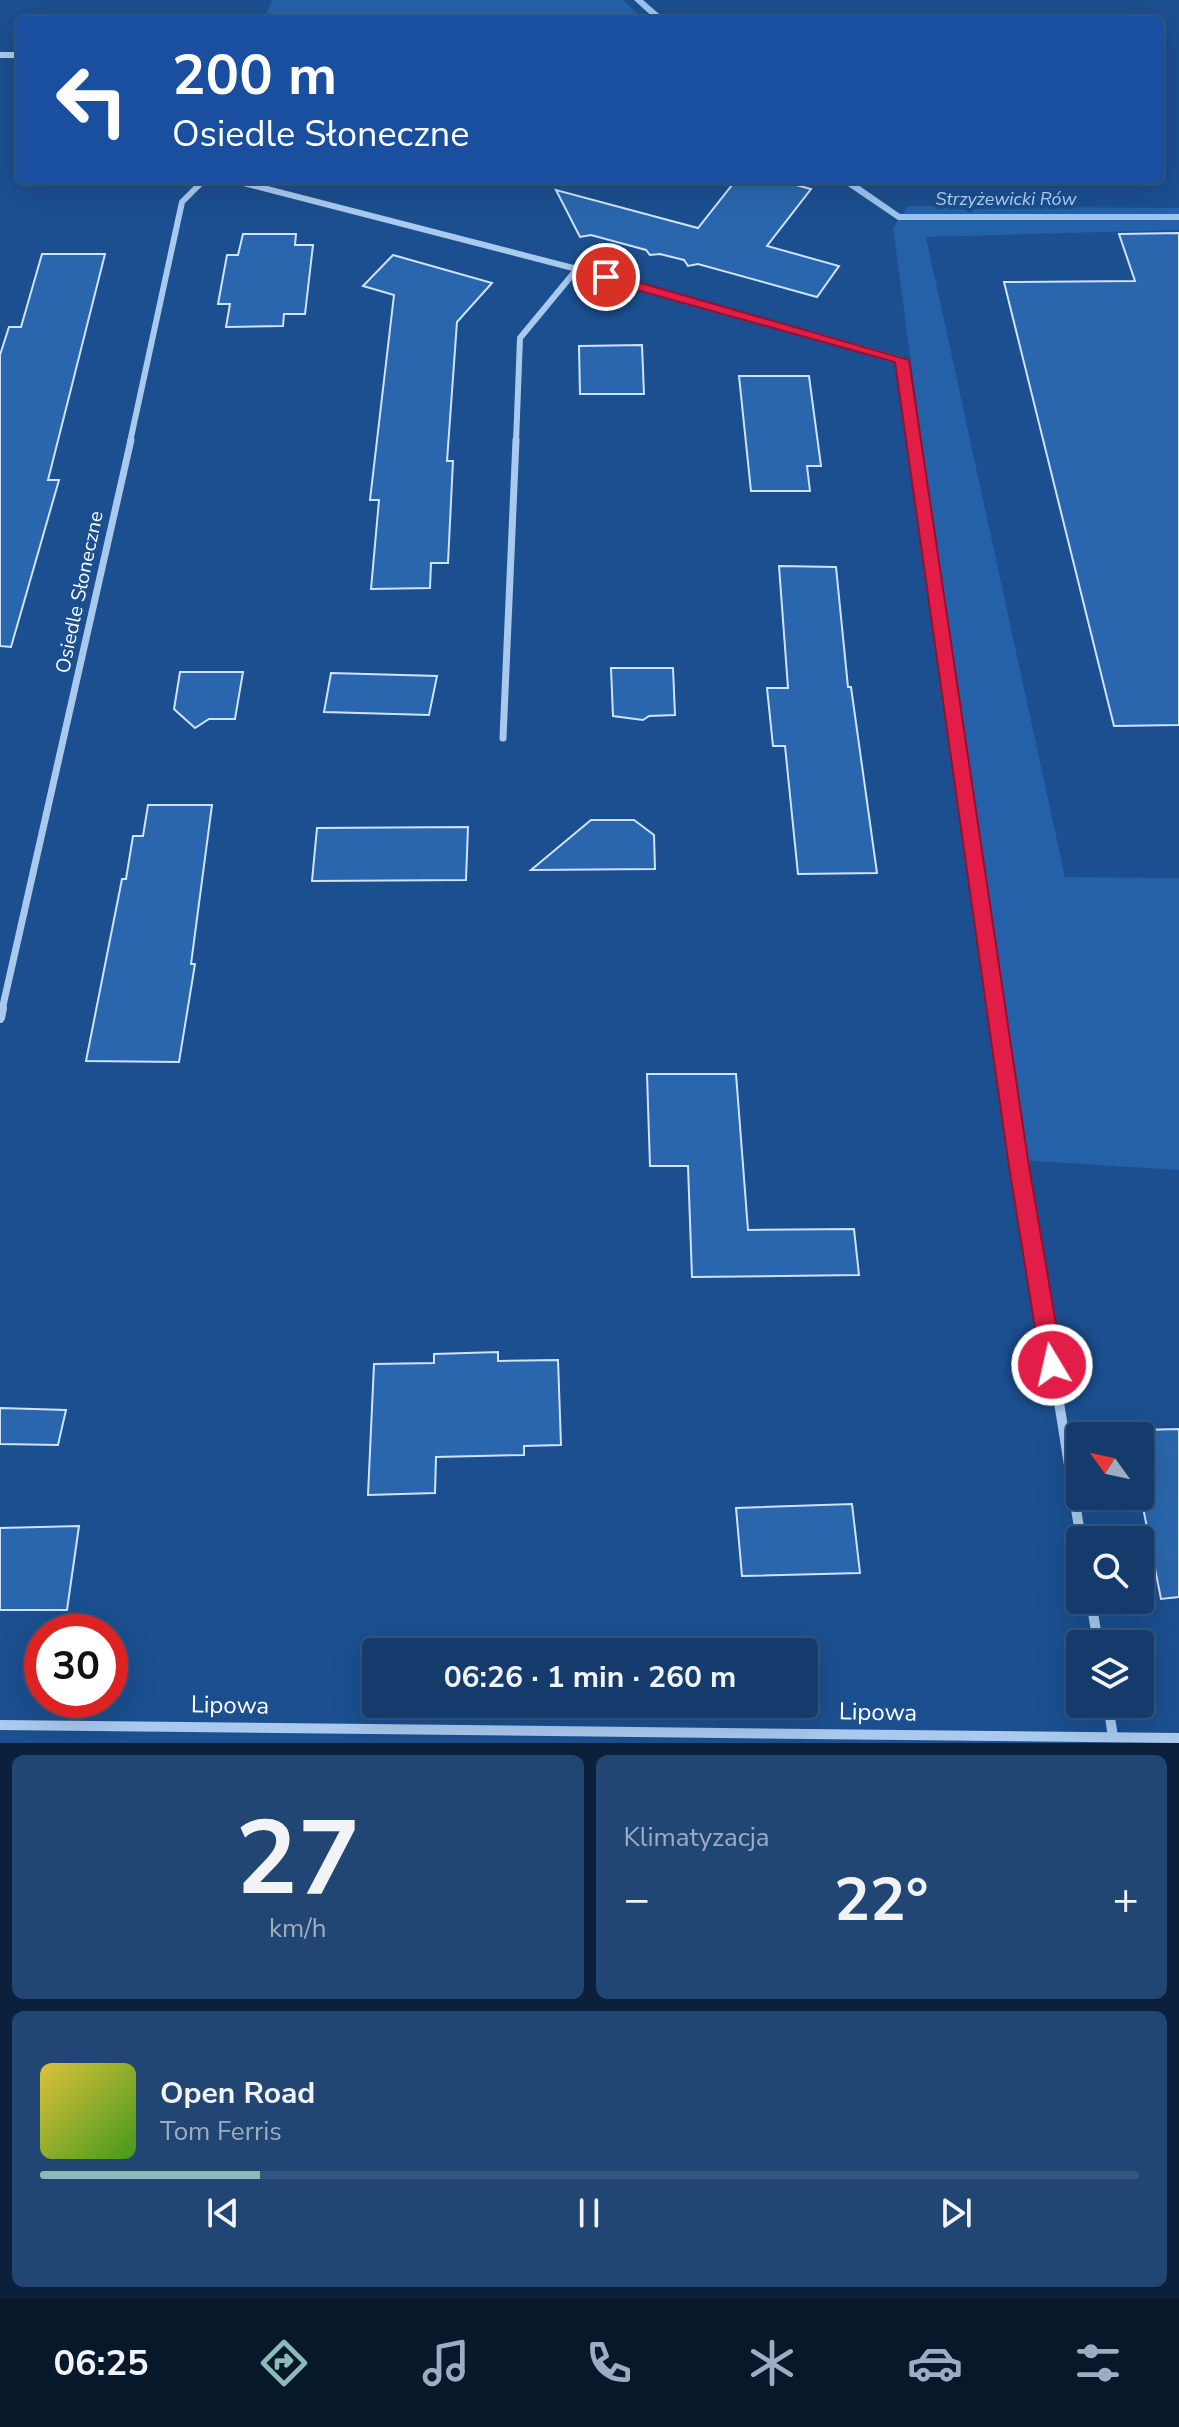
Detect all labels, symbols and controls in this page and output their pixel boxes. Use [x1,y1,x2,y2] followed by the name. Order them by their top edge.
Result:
[172,37,337,114] text: 200 m
[40,48,144,152] icon: left
[172,110,469,159] text: Osiedle Słoneczne
[935,187,1077,211] water label: Strzyżewicki Rów
[572,243,640,311] pin
[584,255,628,299] icon: arrive
[49,508,110,676] street label: Osiedle Słoneczne
[1010,1323,1094,1407] position arrow
[1066,1422,1154,1510] north arrow
[1066,1422,1154,1718] map controls
[1066,1526,1154,1614] button: search
[24,1614,128,1718] speed limit sign: 30
[1066,1630,1154,1718] button: layers
[444,1657,736,1698] text: 06:26 · 1 min · 260 m
[191,1688,269,1722] street label: Lipowa
[839,1695,917,1729] street label: Lipowa
[235,1788,360,1930] text: 27
[624,1820,770,1855] text: Klimatyzacja
[834,1859,929,1941] text: 22°
[624,1870,650,1930] text: −
[1113,1870,1139,1930] text: +
[269,1911,326,1946] text: km/h
[160,2073,315,2114] text: Open Road
[160,2114,282,2149] text: Tom Ferris
[201,2191,245,2235] icon: previous
[567,2191,611,2235] icon: pause
[934,2191,978,2235] icon: next
[256,2335,312,2391] icon: directions
[418,2335,474,2391] icon: music
[581,2335,637,2391] icon: phone
[744,2335,800,2391] icon: climate
[907,2335,963,2391] icon: car
[1070,2335,1126,2391] icon: filters
[53,2339,149,2388] text: 06:25

